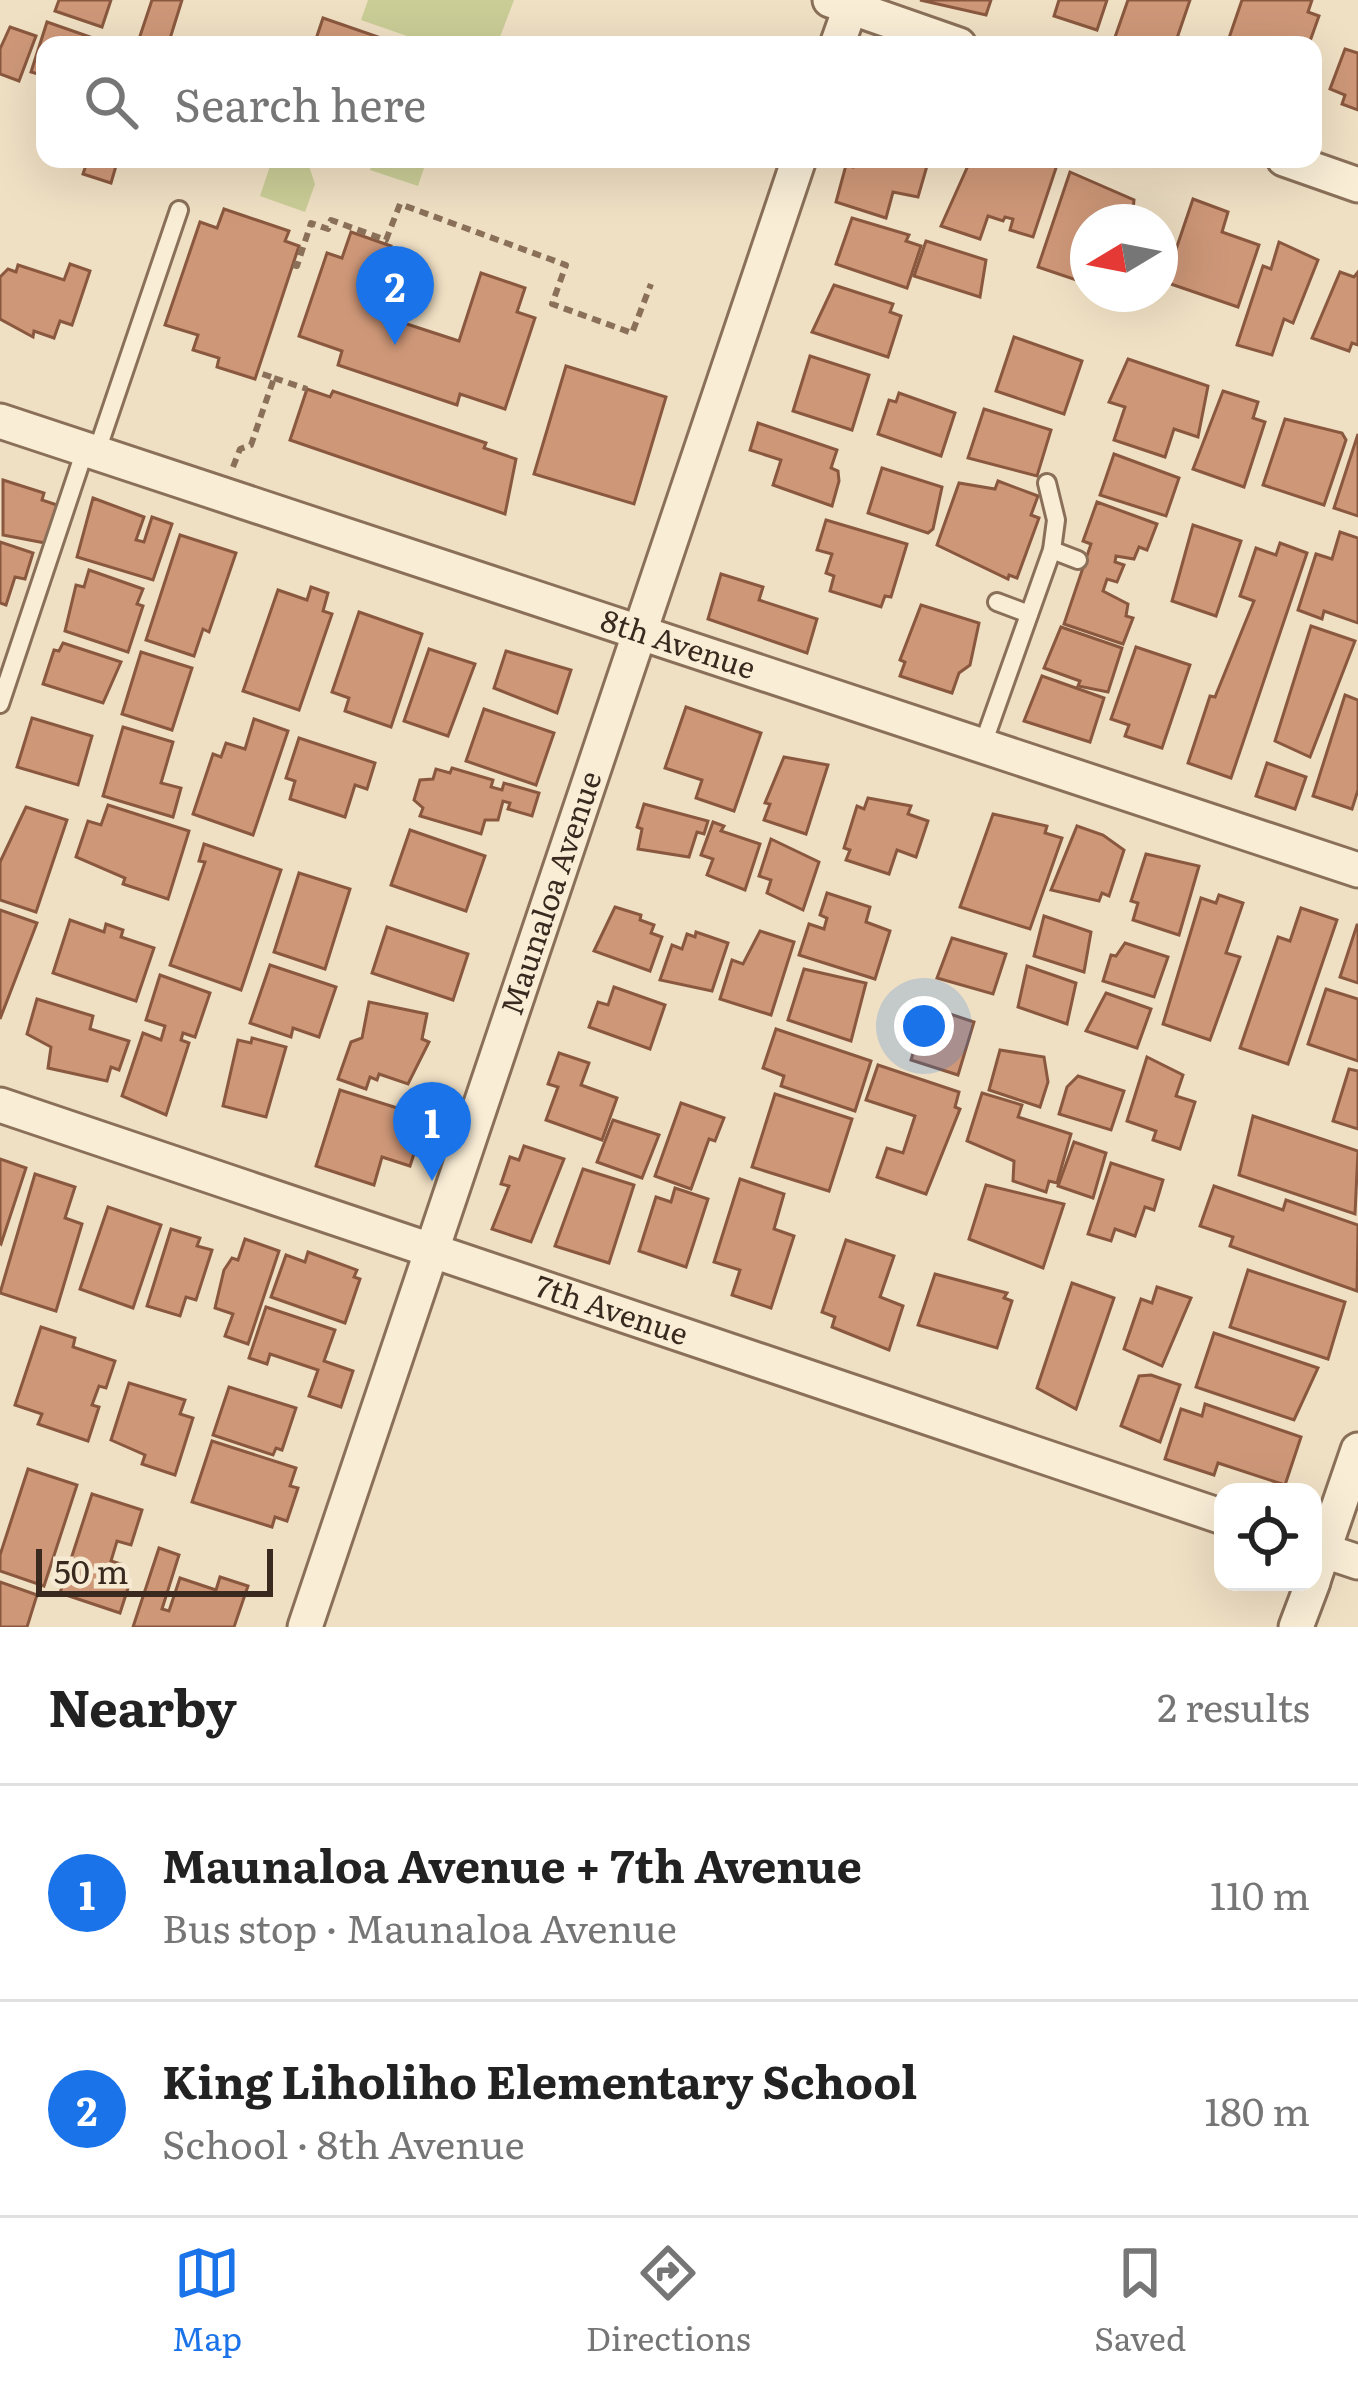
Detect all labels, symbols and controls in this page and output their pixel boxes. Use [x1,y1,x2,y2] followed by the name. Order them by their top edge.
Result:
[36,36,1322,168] search box
[78,69,144,135] icon: search
[174,69,426,136] text: Search here
[1070,204,1178,312] north arrow
[356,246,434,345] pin: 2
[596,596,762,688] street label: 8th Avenue
[488,765,611,1020] street label: Maunaloa Avenue
[894,996,954,1056] your location
[393,1082,471,1181] pin: 1
[530,1262,694,1354] street label: 7th Avenue
[1214,1483,1322,1591] map controls
[1214,1483,1322,1591] button: locate
[36,1543,273,1596] scale bar
[54,1545,128,1594] text: 50 m
[48,1667,237,1743] text: Nearby
[1157,1676,1310,1734] text: 2 results
[162,1830,862,1897] text: Maunaloa Avenue + 7th Avenue
[79,1864,95,1922] text: 1
[1210,1864,1310,1922] text: 110 m
[162,1897,677,1955] text: Bus stop · Maunaloa Avenue
[162,2046,917,2113] text: King Liholiho Elementary School
[77,2080,97,2138] text: 2
[1204,2080,1310,2138] text: 180 m
[162,2113,525,2171] text: School · 8th Avenue
[172,2240,242,2361] tab: Map
[586,2240,751,2361] tab: Directions
[1094,2240,1186,2361] tab: Saved

